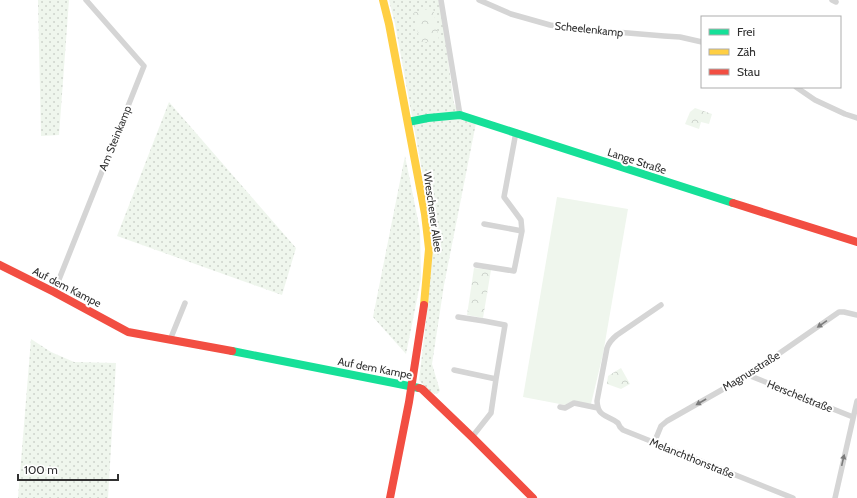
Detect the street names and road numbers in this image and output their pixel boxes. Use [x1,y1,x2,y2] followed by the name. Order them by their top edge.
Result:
[554,18,624,40] street label: Scheelenkamp
[96,103,134,173] street label: Am Steinkamp
[606,145,669,177] street label: Lange Straße
[420,171,446,253] street label: Wreschener Allee
[30,264,104,310] street label: Auf dem Kampe
[720,348,783,394] street label: Magnusstraße
[337,354,414,382] street label: Auf dem Kampe
[765,377,835,416] street label: Herschelstraße
[648,435,737,481] street label: Melanchthonstraße

